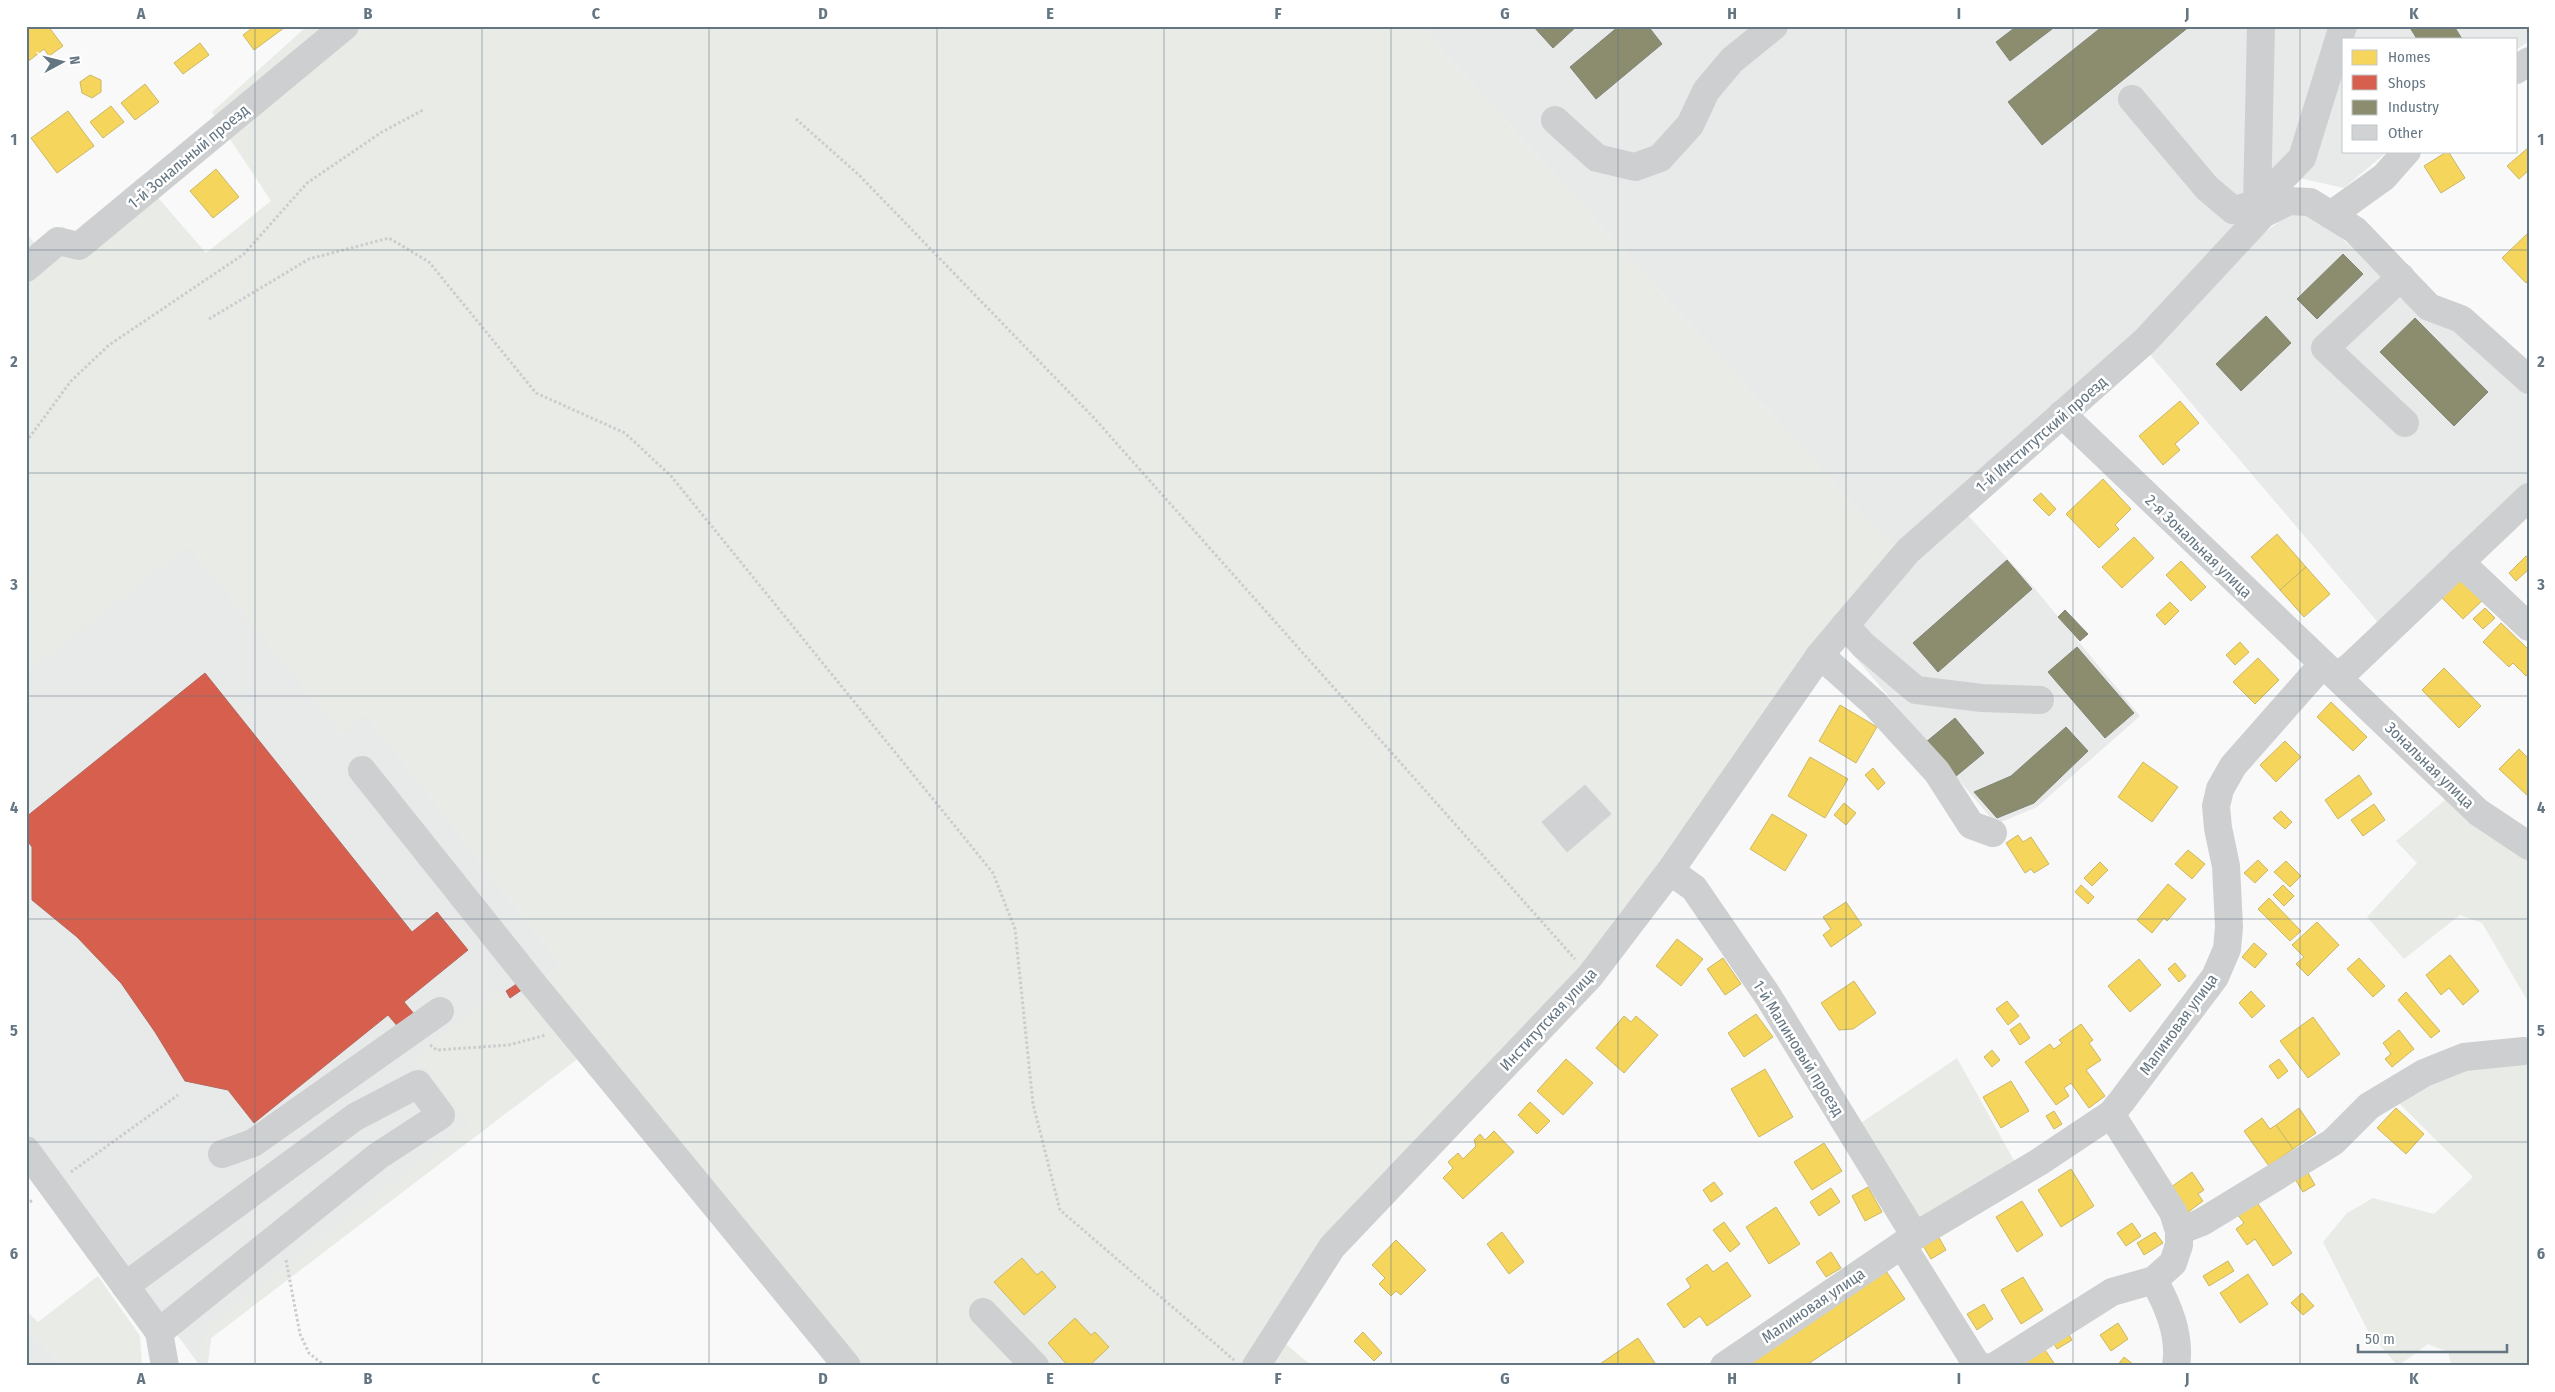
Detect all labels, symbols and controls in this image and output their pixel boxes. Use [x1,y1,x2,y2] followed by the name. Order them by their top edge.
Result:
[136,4,146,23] text: A
[364,4,373,23] text: B
[592,4,601,23] text: C
[818,4,828,23] text: D
[1046,4,1054,23] text: E
[1274,4,1282,23] text: F
[1500,4,1510,23] text: G
[1727,4,1737,23] text: H
[1957,4,1961,23] text: I
[2184,4,2189,23] text: J
[2409,4,2419,23] text: K
[38,38,88,88] north arrow
[2342,38,2518,152] legend
[2388,48,2430,66] text: Homes
[65,55,83,66] text: N
[2388,74,2426,92] text: Shops
[2388,98,2439,116] text: Industry
[124,100,253,213] street label: 1-й Зональный проезд
[2388,124,2424,142] text: Other
[11,130,17,149] text: 1
[2538,130,2544,149] text: 1
[9,352,18,371] text: 2
[2536,352,2545,371] text: 2
[1972,372,2111,497] street label: 1-й Институтский проезд
[2141,491,2256,602] street label: 2-я Зональная улица
[9,575,18,594] text: 3
[2536,575,2545,594] text: 3
[2381,718,2478,813] street label: Зональная улица
[10,798,18,817] text: 4
[2537,798,2545,817] text: 4
[1496,964,1601,1075] street label: Институтская улица
[2135,970,2222,1079] street label: Малиновая улица
[1749,977,1848,1120] street label: 1-й Малиновый проезд
[10,1021,18,1040] text: 5
[2537,1021,2545,1040] text: 5
[10,1244,18,1263] text: 6
[2537,1244,2545,1263] text: 6
[1758,1264,1869,1347] street label: Малиновая улица
[2358,1322,2506,1354] scale bar
[2365,1330,2395,1348] text: 50 m
[136,1369,146,1388] text: A
[364,1369,373,1388] text: B
[592,1369,601,1388] text: C
[818,1369,828,1388] text: D
[1046,1369,1054,1388] text: E
[1274,1369,1282,1388] text: F
[1500,1369,1510,1388] text: G
[1727,1369,1737,1388] text: H
[1957,1369,1961,1388] text: I
[2184,1369,2189,1388] text: J
[2409,1369,2419,1388] text: K

